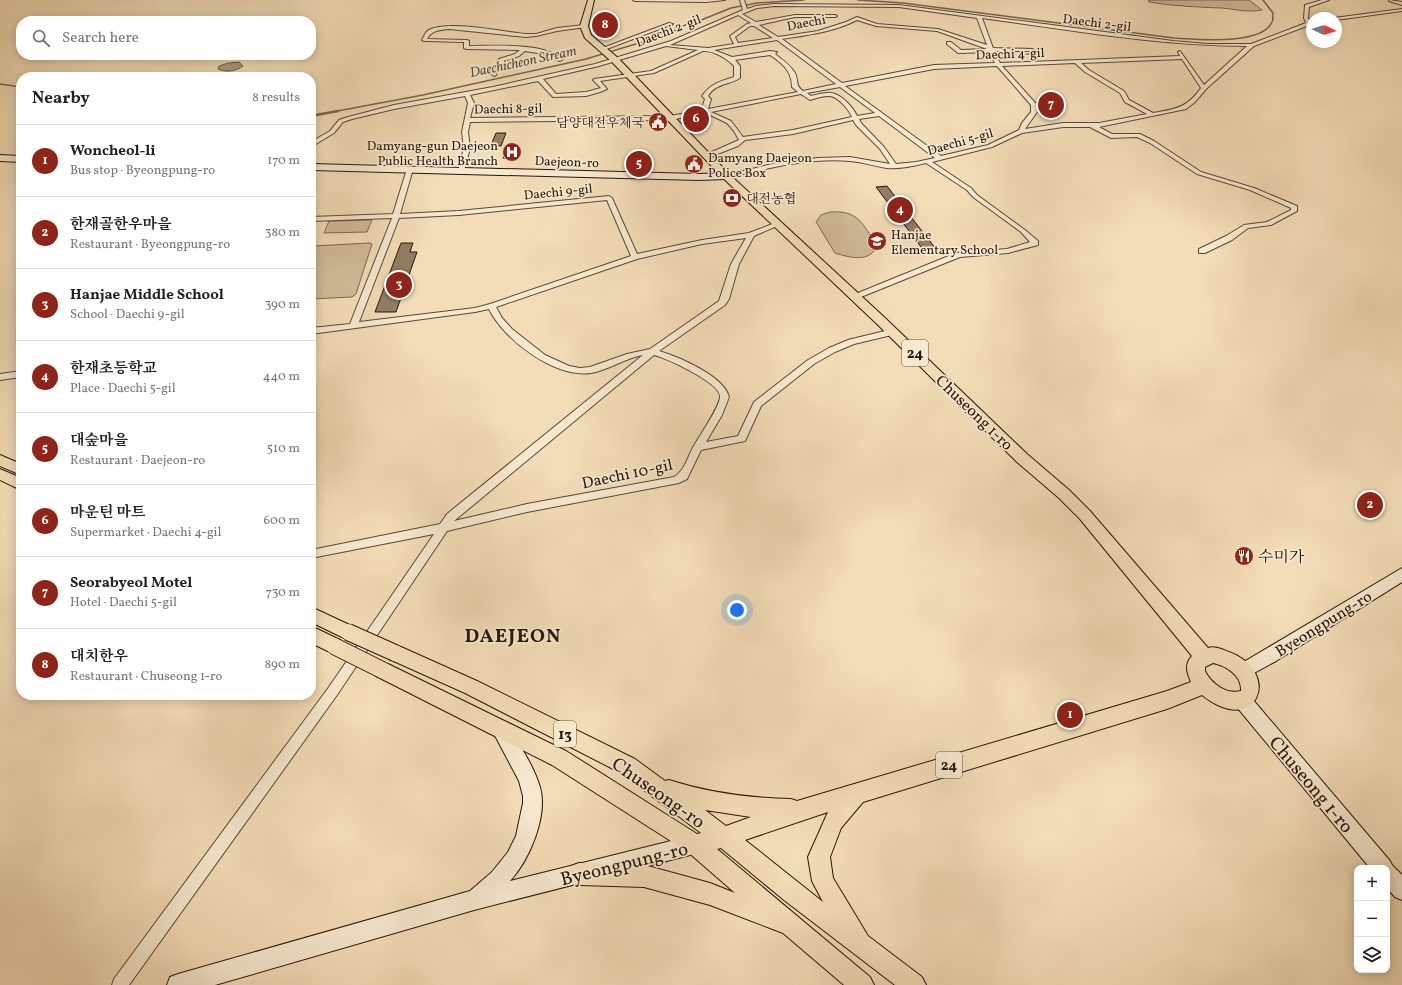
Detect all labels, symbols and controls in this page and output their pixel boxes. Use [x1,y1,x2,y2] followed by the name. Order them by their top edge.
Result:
[592,10,618,40] pin: 8
[633,11,704,53] street label: Daechi 2-gil
[785,11,827,37] street label: Daechi
[1062,11,1132,37] street label: Daechi 2-gil
[1306,12,1342,48] north arrow
[16,16,316,60] search box
[30,27,52,49] icon: search
[62,28,139,49] text: Search here
[468,42,579,83] water label: Daechicheon Stream
[975,45,1045,65] street label: Daechi 4-gil
[32,87,90,110] text: Nearby
[252,89,300,107] text: 8 results
[1038,90,1064,120] pin: 7
[474,100,542,120] street label: Daechi 8-gil
[683,104,709,134] pin: 6
[647,111,669,133] public building icon: 담양대전우체국
[556,115,644,133] place label: 담양대전우체국
[925,125,996,161] street label: Daechi 5-gil
[367,138,498,171] place label: Damyang-gun Daejeon Public Health Branch
[70,141,156,162] text: Woncheol-li
[501,141,523,163] hospital icon: Damyang-gun Daejeon Public Health Branch
[626,149,652,179] pin: 5
[708,150,812,183] place label: Damyang Daejeon Police Box
[42,152,48,170] text: 1
[267,152,300,170] text: 170 m
[534,153,600,173] street label: Daejeon-ro
[683,153,705,175] public building icon: Damyang Daejeon Police Box
[70,162,215,180] text: Bus stop · Byeongpung-ro
[523,180,594,206] street label: Daechi 9-gil
[721,187,743,209] bank icon: 대전농협
[746,191,796,209] place label: 대전농협
[887,195,913,225] pin: 4
[70,215,171,236] text: 한재골한우마을
[42,224,48,242] text: 2
[265,224,300,242] text: 380 m
[891,227,998,260] place label: Hanjae Elementary School
[866,230,888,252] school or university icon: Hanjae Elementary School
[70,236,230,254] text: Restaurant · Byeongpung-ro
[386,270,412,300] pin: 3
[70,285,224,306] text: Hanjae Middle School
[42,296,48,314] text: 3
[265,296,300,314] text: 390 m
[70,306,185,324] text: School · Daechi 9-gil
[902,340,928,366] road number: 24
[70,359,157,380] text: 한재초등학교
[41,368,49,386] text: 4
[263,368,300,386] text: 440 m
[930,371,1017,456] street label: Chuseong 1-ro
[70,380,176,398] text: Place · Daechi 5-gil
[70,431,128,452] text: 대숲마을
[42,440,48,458] text: 5
[267,440,300,458] text: 510 m
[70,452,205,470] text: Restaurant · Daejeon-ro
[580,455,675,495] street label: Daechi 10-gil
[1357,490,1383,520] pin: 2
[70,503,145,524] text: 마운틴 마트
[41,512,49,530] text: 6
[263,512,300,530] text: 600 m
[70,524,221,542] text: Supermarket · Daechi 4-gil
[1233,545,1255,567] restaurant icon: 수미가
[1258,547,1305,569] place label: 수미가
[70,573,192,594] text: Seorabyeol Motel
[42,584,48,602] text: 7
[266,584,300,602] text: 730 m
[1272,586,1377,663] street label: Byeongpung-ro
[70,594,177,612] text: Hotel · Daechi 5-gil
[727,600,747,620] your location
[464,623,562,651] district label: DAEJEON
[70,647,128,668] text: 대치한우
[41,656,49,674] text: 8
[264,656,300,674] text: 890 m
[70,668,222,686] text: Restaurant · Chuseong 1-ro
[1057,700,1083,730] pin: 1
[554,721,576,747] road number: 13
[1262,731,1359,839] street label: Chuseong 1-ro
[606,752,710,835] street label: Chuseong-ro
[936,752,962,778] road number: 24
[558,837,691,893] street label: Byeongpung-ro
[1354,865,1390,973] map controls
[1354,865,1390,901] button: +
[1354,901,1390,937] button: −
[1354,937,1390,973] button: layers

